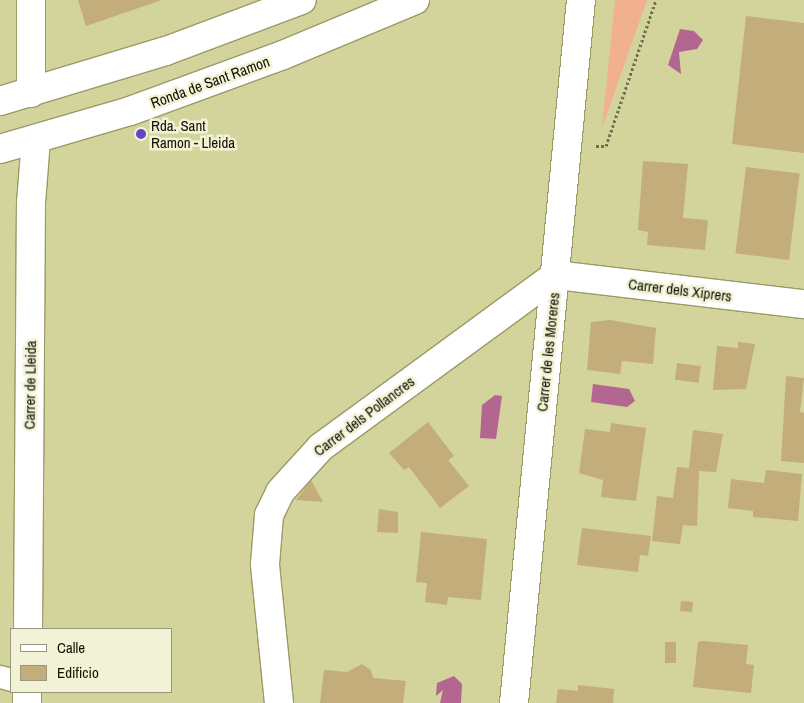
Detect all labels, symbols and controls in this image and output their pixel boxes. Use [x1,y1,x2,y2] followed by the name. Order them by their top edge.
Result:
[148,52,272,112] street label: Ronda de Sant Ramon
[151,116,235,151] place label: Rda. Sant Ramon - Lleida
[135,128,147,140] marker: Rda. Sant Ramon - Lleida
[627,275,733,305] street label: Carrer dels Xiprers
[533,292,563,412] street label: Carrer de les Moreres
[20,340,40,430] street label: Carrer de Lleida
[310,372,418,460] street label: Carrer dels Pollancres
[10,628,172,693] legend
[57,637,85,658] text: Calle
[57,662,99,683] text: Edificio

